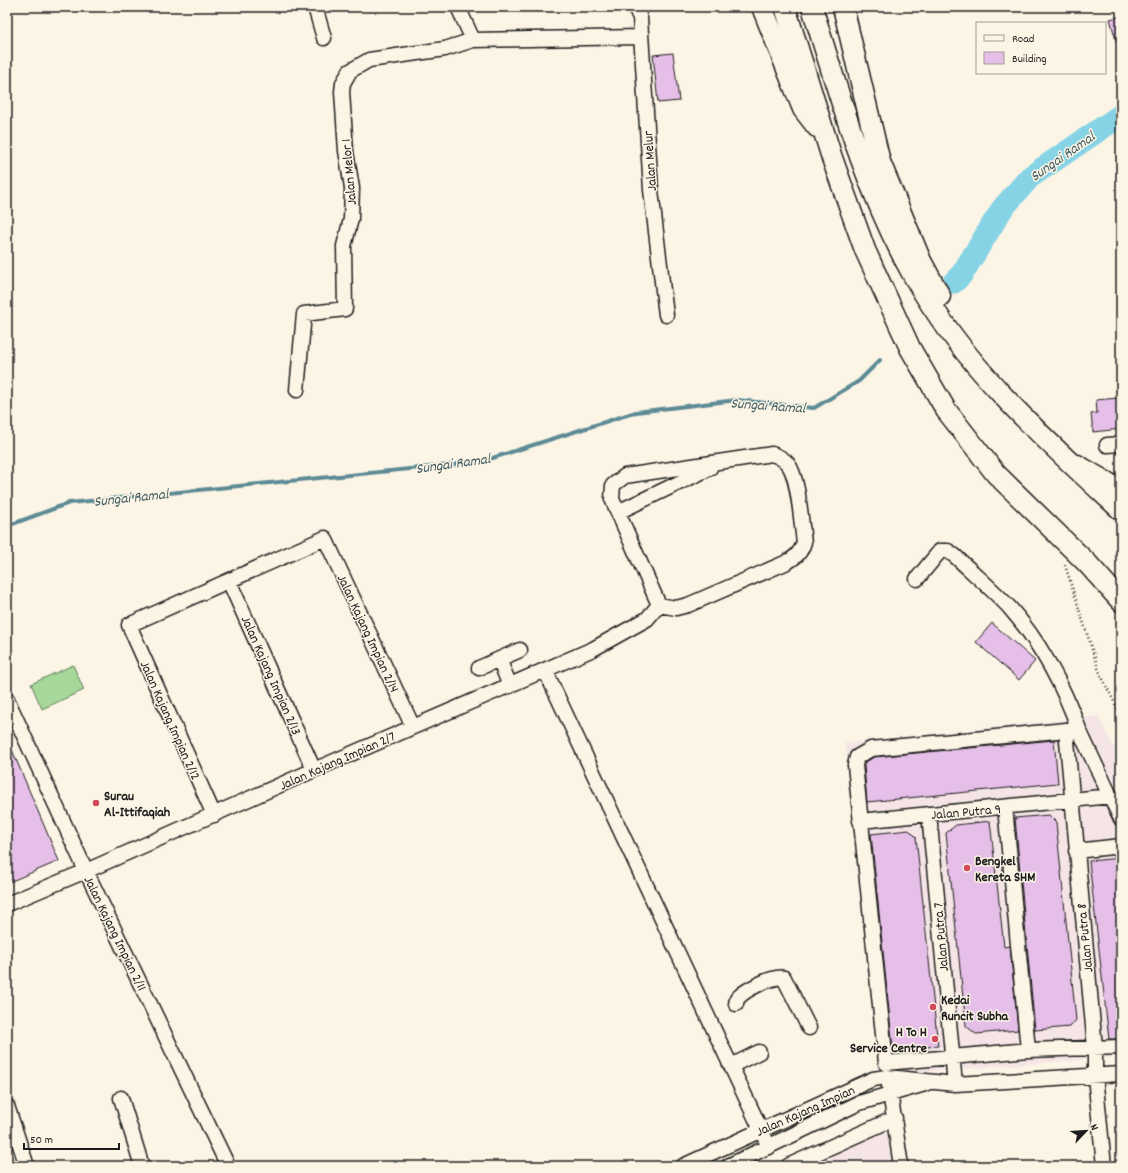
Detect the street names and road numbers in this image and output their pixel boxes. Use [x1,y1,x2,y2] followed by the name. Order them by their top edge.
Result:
[639,129,663,192] street label: Jalan Melur
[337,138,363,206] street label: Jalan Melor 1
[331,571,403,696] street label: Jalan Kajang Impian 2/14
[235,613,306,739] street label: Jalan Kajang Impian 2/13
[134,658,205,784] street label: Jalan Kajang Impian 2/12
[277,727,399,796] street label: Jalan Kajang Impian 2/7
[930,800,1002,826] street label: Jalan Putra 9
[78,873,151,995] street label: Jalan Kajang Impian 2/11
[929,902,955,972] street label: Jalan Putra 7
[1072,902,1100,973] street label: Jalan Putra 8
[753,1081,858,1143] street label: Jalan Kajang Impian

